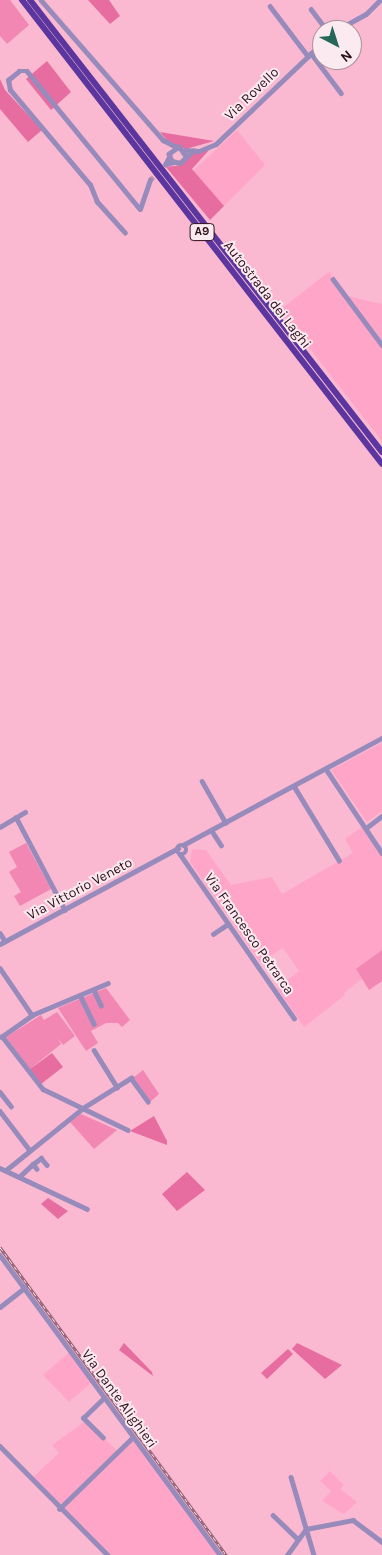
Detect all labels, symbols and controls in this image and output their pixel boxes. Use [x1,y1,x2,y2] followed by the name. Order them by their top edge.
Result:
[312,20,362,70] north arrow
[337,46,356,66] text: N
[221,64,283,124] street label: Via Rovello
[190,222,214,242] road number: A9
[220,238,314,352] street label: Autostrada dei Laghi
[25,854,135,924] street label: Via Vittorio Veneto
[201,870,297,998] street label: Via Francesco Petrarca
[78,1347,160,1451] street label: Via Dante Alighieri

